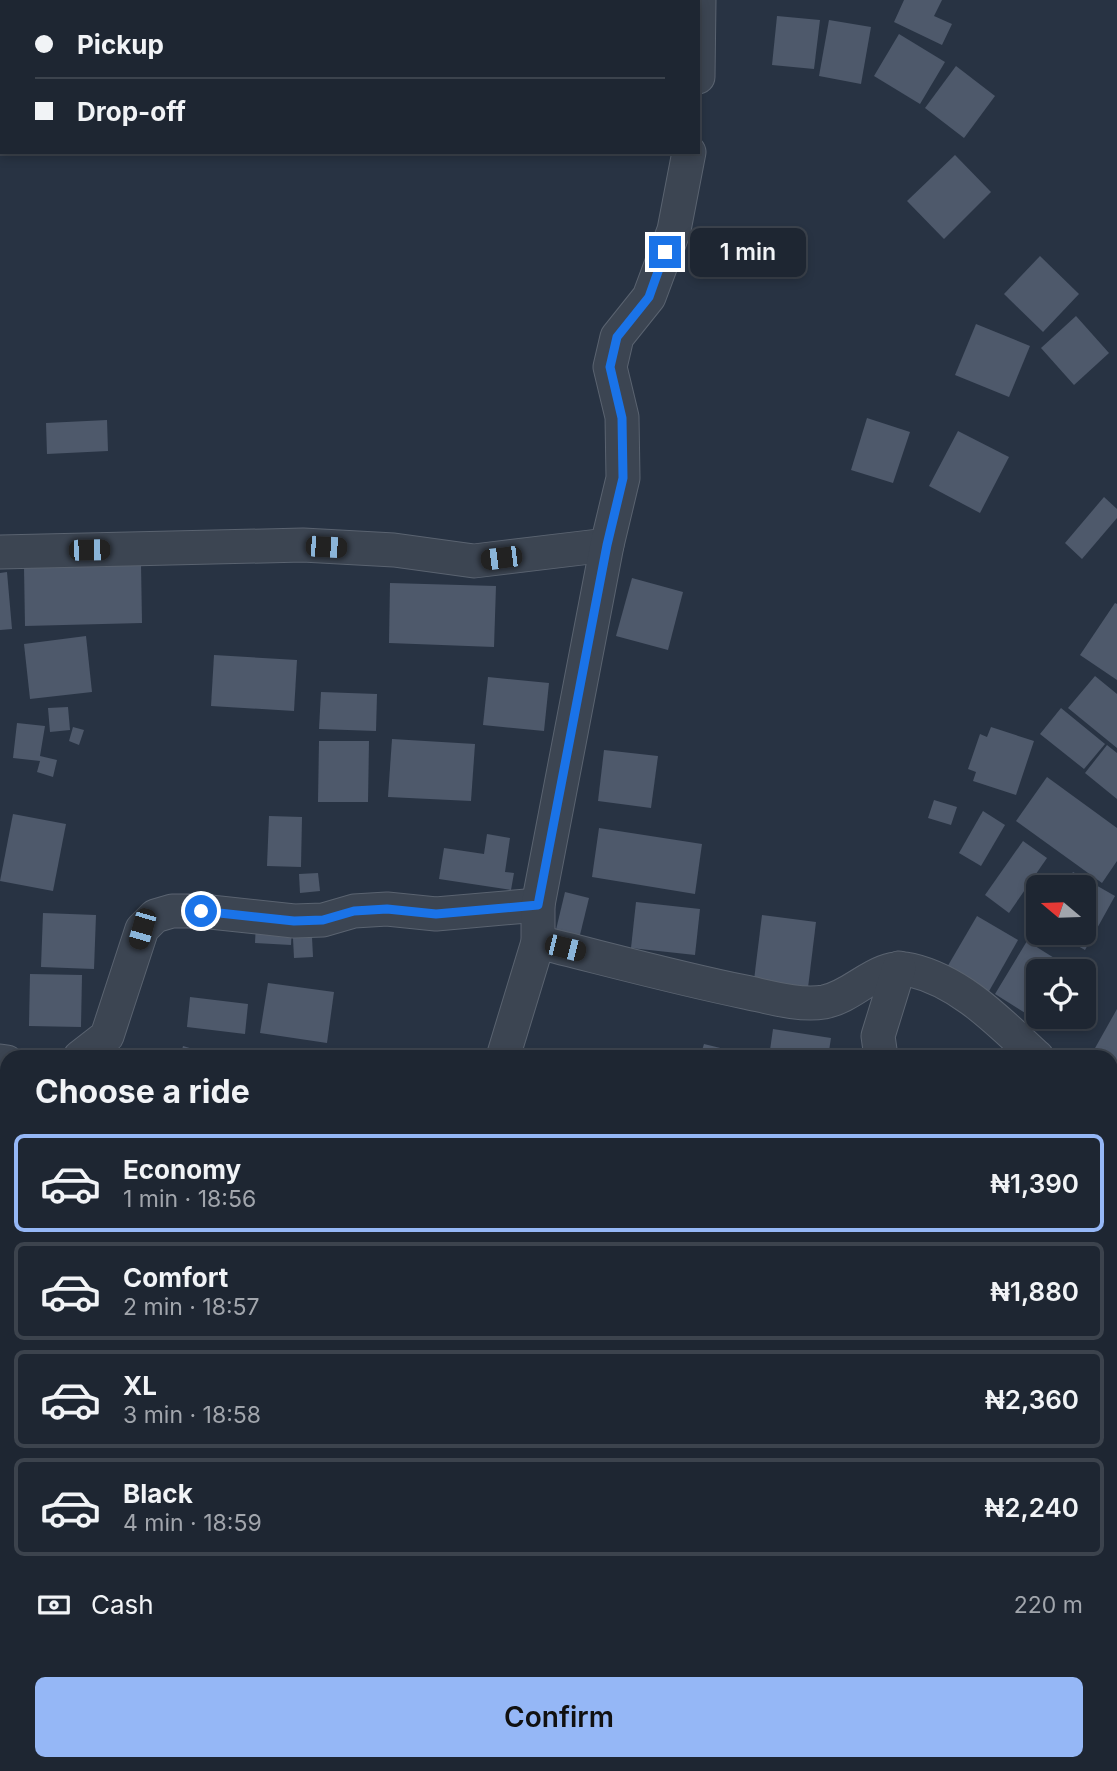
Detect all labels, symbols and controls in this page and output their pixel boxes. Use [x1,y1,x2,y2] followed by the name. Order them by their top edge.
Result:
[77,29,164,60] text: Pickup
[77,96,186,127] text: Drop-off
[690,228,805,276] callout: 1 min
[649,236,681,268] route end
[720,238,776,266] text: 1 min
[305,535,348,559] car
[68,539,111,561] car
[479,545,524,571] car
[1026,875,1096,945] north arrow
[1026,875,1096,1029] map controls
[185,895,217,927] route start
[127,906,158,952] car
[543,933,588,963] car
[1026,959,1096,1029] button: locate
[35,1072,250,1111] text: Choose a ride
[39,1152,102,1215] icon: car
[123,1154,241,1185] text: Economy
[990,1168,1079,1199] text: ₦1,390
[123,1185,256,1213] text: 1 min · 18:56
[39,1260,102,1323] icon: car
[123,1262,228,1293] text: Comfort
[990,1276,1079,1307] text: ₦1,880
[123,1293,260,1321] text: 2 min · 18:57
[39,1368,102,1431] icon: car
[123,1370,157,1401] text: XL
[985,1384,1079,1415] text: ₦2,360
[123,1401,261,1429] text: 3 min · 18:58
[39,1476,102,1539] icon: car
[123,1478,193,1509] text: Black
[984,1492,1079,1523] text: ₦2,240
[123,1509,262,1537] text: 4 min · 18:59
[35,1586,73,1624] icon: cash
[91,1589,154,1620] text: Cash
[1014,1591,1083,1619] text: 220 m
[35,1677,1083,1757] button: Confirm

